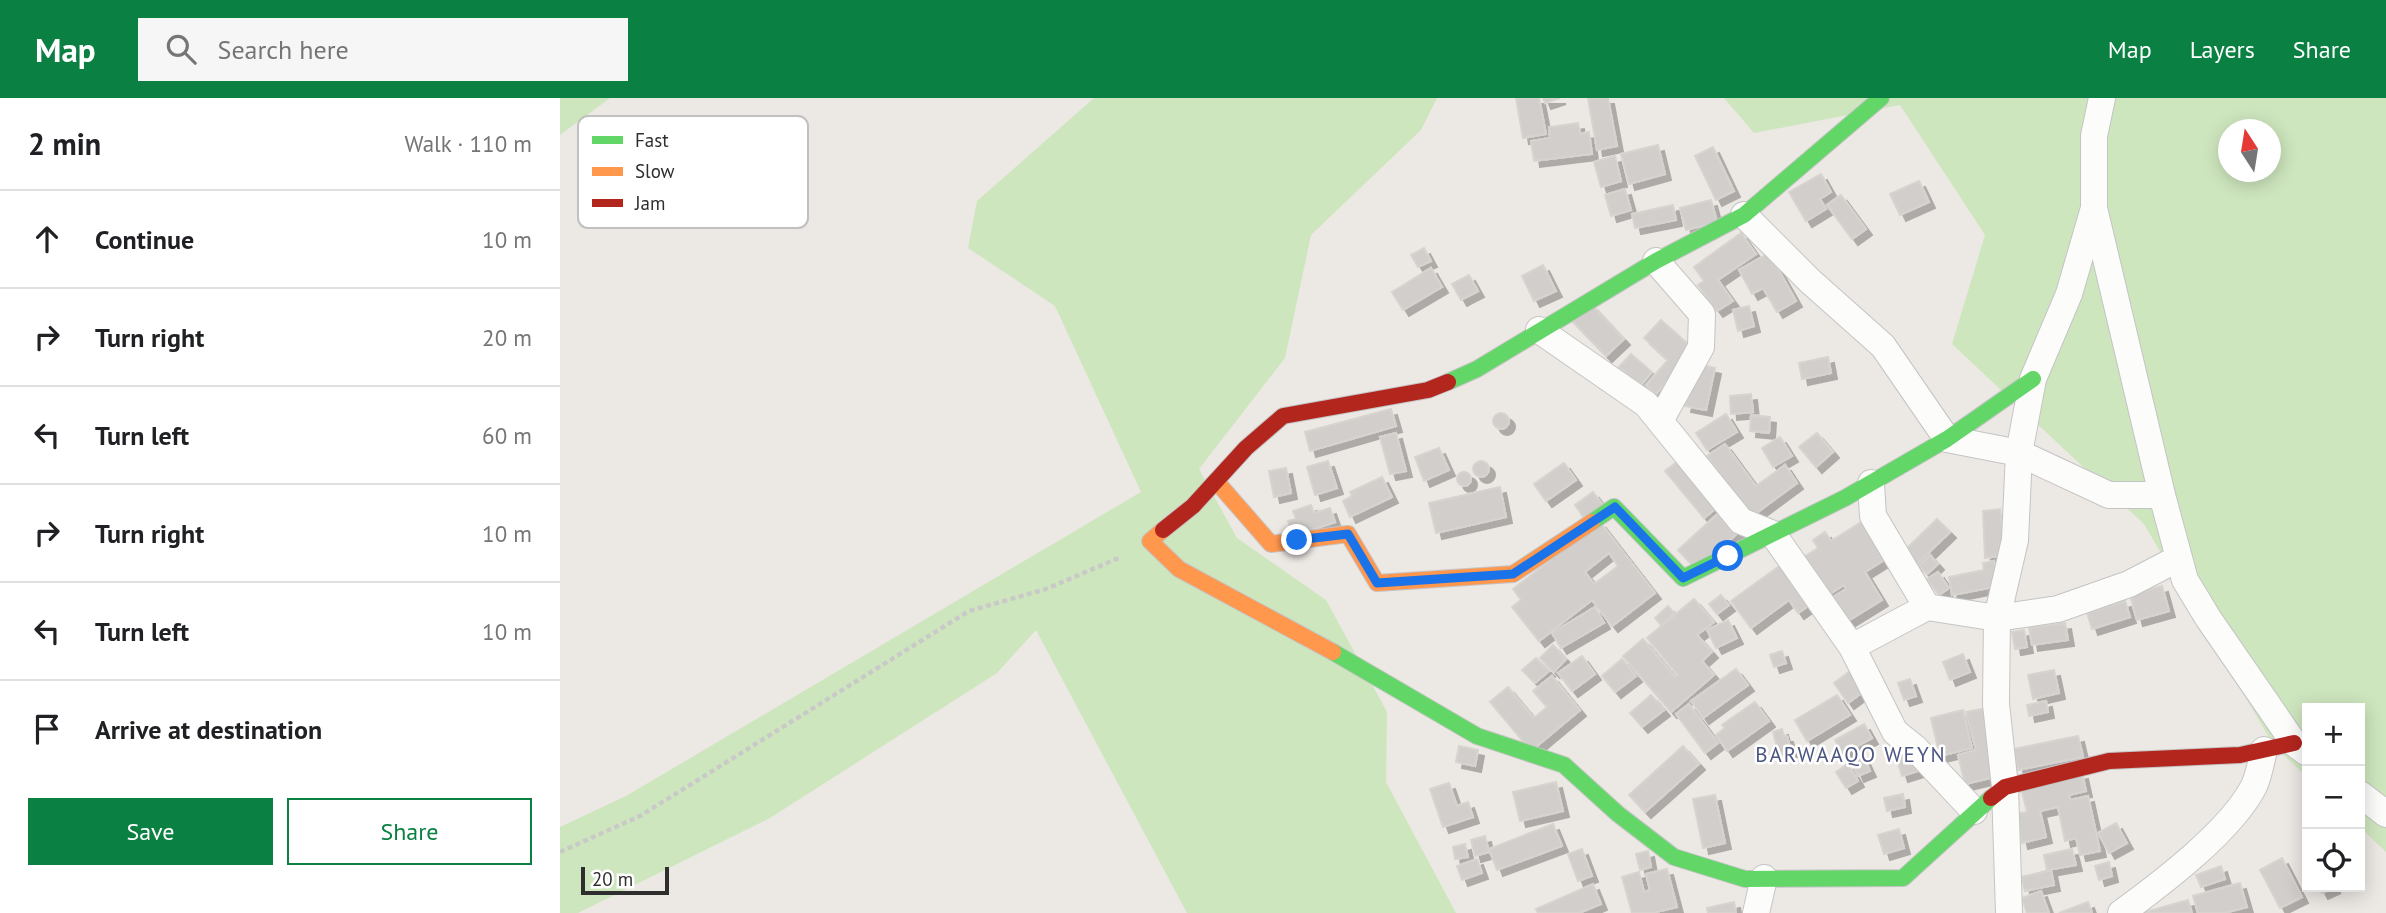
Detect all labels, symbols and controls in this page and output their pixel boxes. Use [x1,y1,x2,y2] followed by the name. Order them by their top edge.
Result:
[138,18,628,81] search box
[35,28,96,71] text: Map
[162,30,200,68] icon: search
[218,33,349,66] text: Search here
[2108,34,2152,65] text: Map
[2190,34,2255,65] text: Layers
[2293,34,2351,65] text: Share
[578,116,808,228] legend
[2218,119,2281,182] north arrow
[28,124,101,163] text: 2 min
[635,128,669,152] text: Fast
[405,129,532,158] text: Walk · 110 m
[635,159,675,183] text: Slow
[634,191,665,215] text: Jam
[28,220,66,258] icon: ahead
[95,223,194,256] text: Continue
[482,225,532,254] text: 10 m
[28,318,66,356] icon: right
[95,321,204,354] text: Turn right
[482,323,532,352] text: 20 m
[28,416,66,454] icon: left
[95,419,189,452] text: Turn left
[482,421,532,450] text: 60 m
[28,514,66,552] icon: right
[95,517,204,550] text: Turn right
[482,519,532,548] text: 10 m
[1281,524,1312,555] route end
[1712,540,1743,571] route start
[28,612,66,650] icon: left
[95,615,189,648] text: Turn left
[482,617,532,646] text: 10 m
[2302,703,2365,892] map controls
[2302,703,2365,766] button: +
[28,710,66,748] icon: arrive
[95,713,322,746] text: Arrive at destination
[1755,741,1947,768] district label: BARWAAQO WEYN
[2302,766,2365,829] button: −
[28,798,273,865] button: Save
[287,798,532,865] button: Share
[2302,829,2365,892] button: locate
[581,864,668,896] scale bar
[592,867,633,891] text: 20 m

